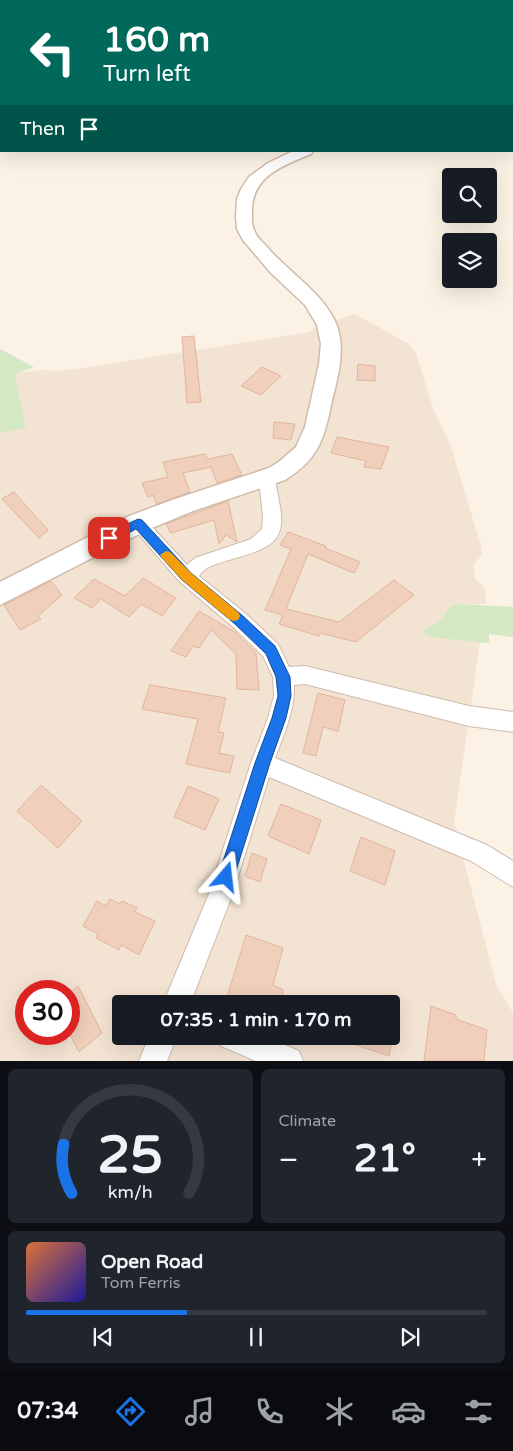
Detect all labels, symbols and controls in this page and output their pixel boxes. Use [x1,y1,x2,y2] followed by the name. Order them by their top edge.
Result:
[103,19,210,61] text: 160 m
[20,20,85,85] icon: left
[103,61,191,87] text: Turn left
[75,115,103,143] icon: arrive
[20,118,65,140] text: Then
[442,168,497,288] map controls
[442,168,497,223] button: search
[442,233,497,288] button: layers
[88,517,130,559] pin
[95,524,123,552] icon: arrive
[199,850,251,902] position arrow
[15,980,80,1045] speed limit sign: 30
[160,1009,352,1031] text: 07:35 · 1 min · 170 m
[279,1111,336,1131] text: Climate
[98,1124,163,1187] text: 25
[354,1136,416,1182] text: 21°
[279,1143,298,1177] text: −
[471,1143,487,1177] text: +
[108,1182,153,1203] text: km/h
[101,1251,203,1273] text: Open Road
[101,1273,180,1293] text: Tom Ferris
[89,1323,117,1351] icon: previous
[242,1323,270,1351] icon: pause
[396,1323,424,1351] icon: next
[113,1394,148,1429] icon: directions
[182,1394,217,1429] icon: music
[252,1394,287,1429] icon: phone
[322,1394,357,1429] icon: climate
[391,1394,426,1429] icon: car
[461,1394,496,1429] icon: filters
[17,1398,78,1424] text: 07:34

